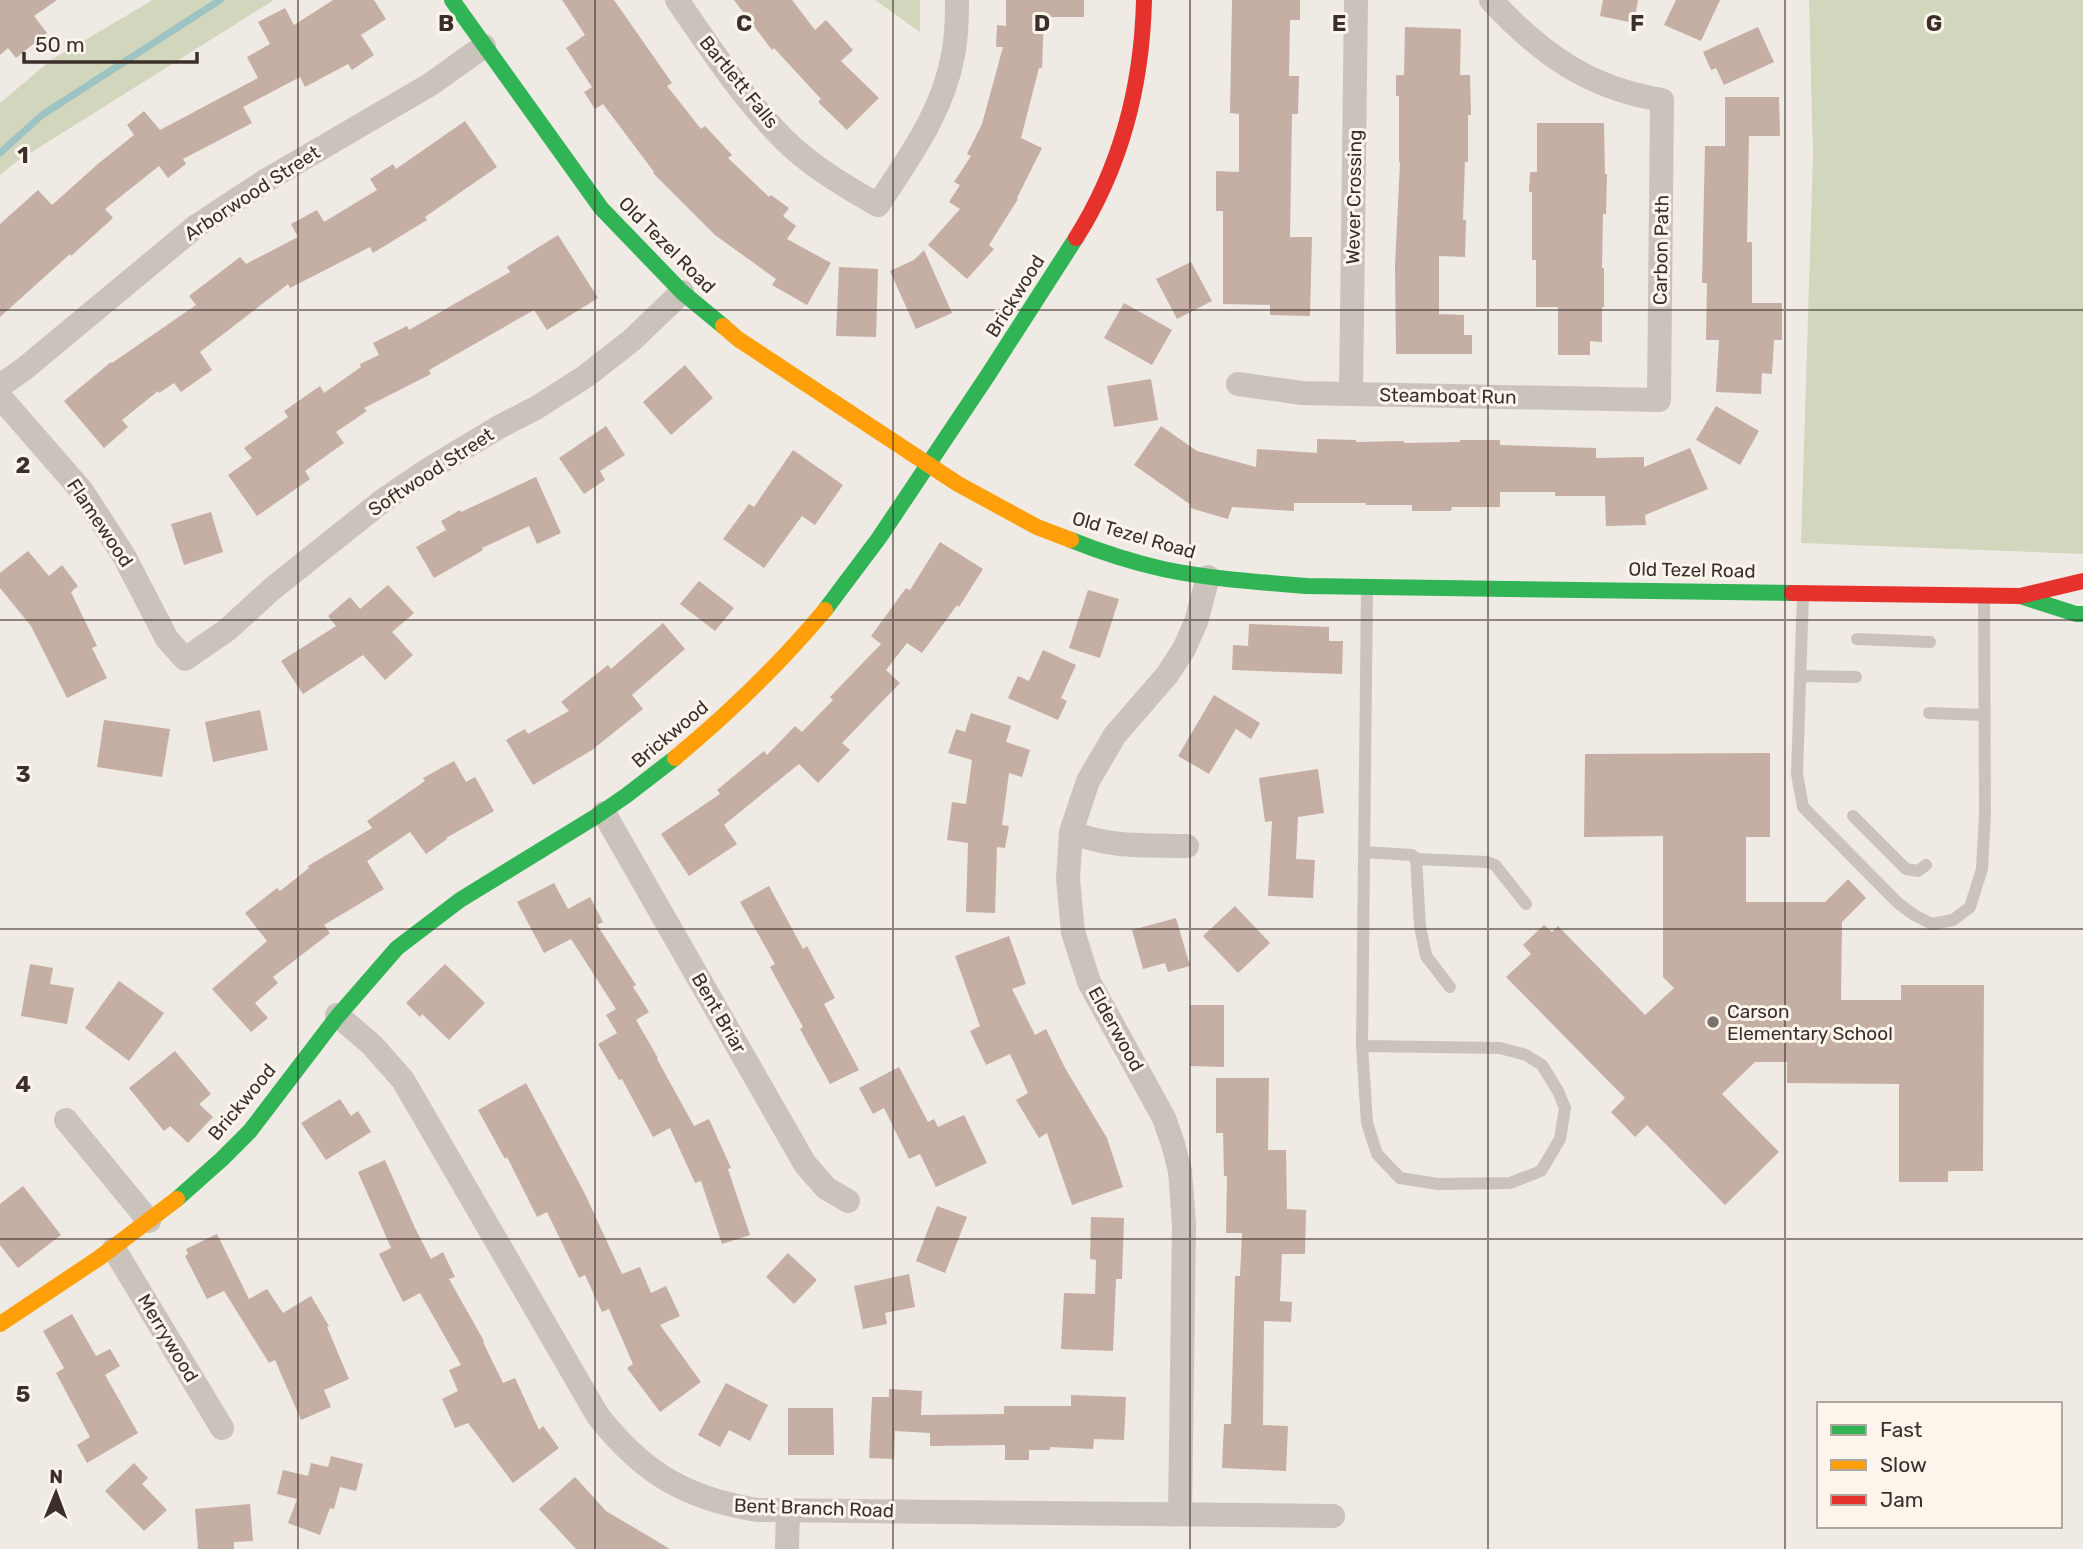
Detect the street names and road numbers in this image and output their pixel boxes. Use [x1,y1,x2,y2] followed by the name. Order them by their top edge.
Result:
[695,31,783,133] street label: Bartlett Falls
[1341,129,1367,265] street label: Wever Crossing
[180,140,325,245] street label: Arborwood Street
[614,192,720,298] street label: Old Tezel Road
[1649,195,1673,305] street label: Carbon Path
[981,251,1049,341] street label: Brickwood
[1379,383,1517,409] street label: Steamboat Run
[364,423,499,521] street label: Softwood Street
[62,474,138,572] street label: Flamewood
[1070,506,1198,564] street label: Old Tezel Road
[1628,557,1756,583] street label: Old Tezel Road
[627,695,713,773] street label: Brickwood
[687,969,752,1058] street label: Bent Briar
[1083,983,1149,1075] street label: Elderwood
[203,1059,281,1145] street label: Brickwood
[133,1290,203,1386] street label: Merrywood
[733,1494,895,1522] street label: Bent Branch Road

